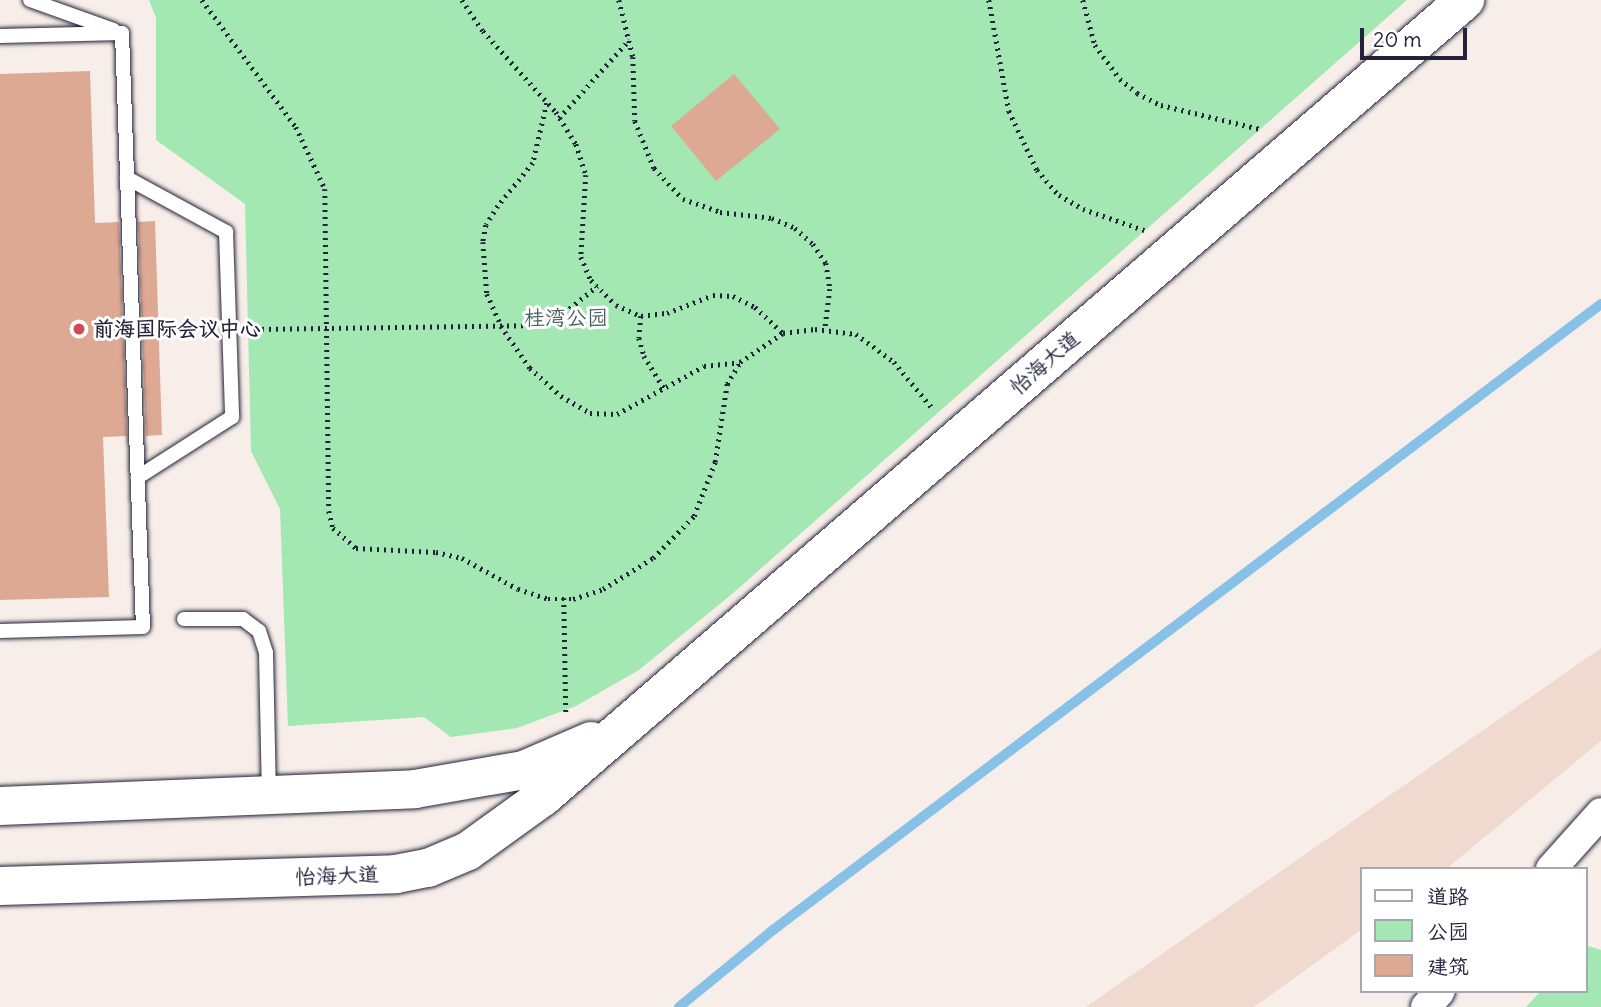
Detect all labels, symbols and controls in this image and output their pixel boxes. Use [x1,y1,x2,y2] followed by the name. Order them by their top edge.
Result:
[1363,14,1470,58] scale bar
[1373,26,1422,53] text: 20 m
[524,305,608,331] park label: 桂湾公园
[93,316,261,342] place label: 前海国际会议中心
[71,321,87,337] marker: 前海国际会议中心
[1005,326,1085,400] street label: 怡海大道
[295,862,379,890] street label: 怡海大道
[1360,867,1587,993] legend
[1427,883,1469,910] text: 道路
[1427,918,1469,945] text: 公园
[1427,953,1469,980] text: 建筑

